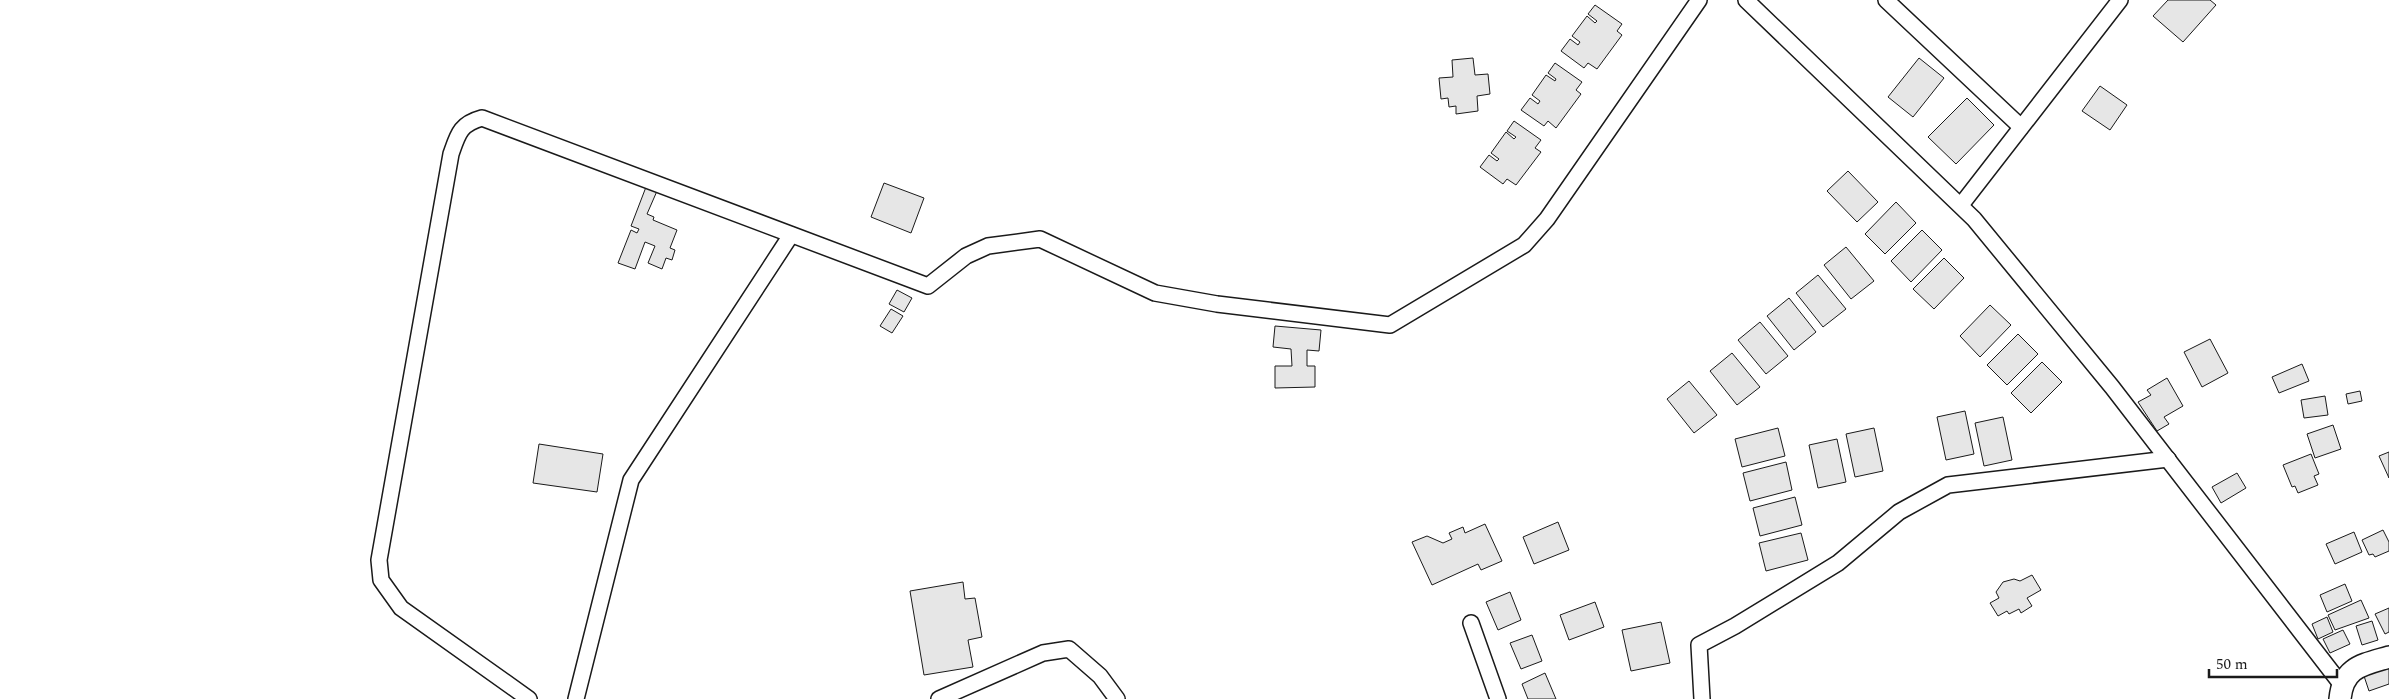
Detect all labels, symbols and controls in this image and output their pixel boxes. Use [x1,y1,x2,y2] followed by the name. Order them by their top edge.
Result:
[2209,646,2336,678] scale bar
[2216,653,2248,676] text: 50 m

